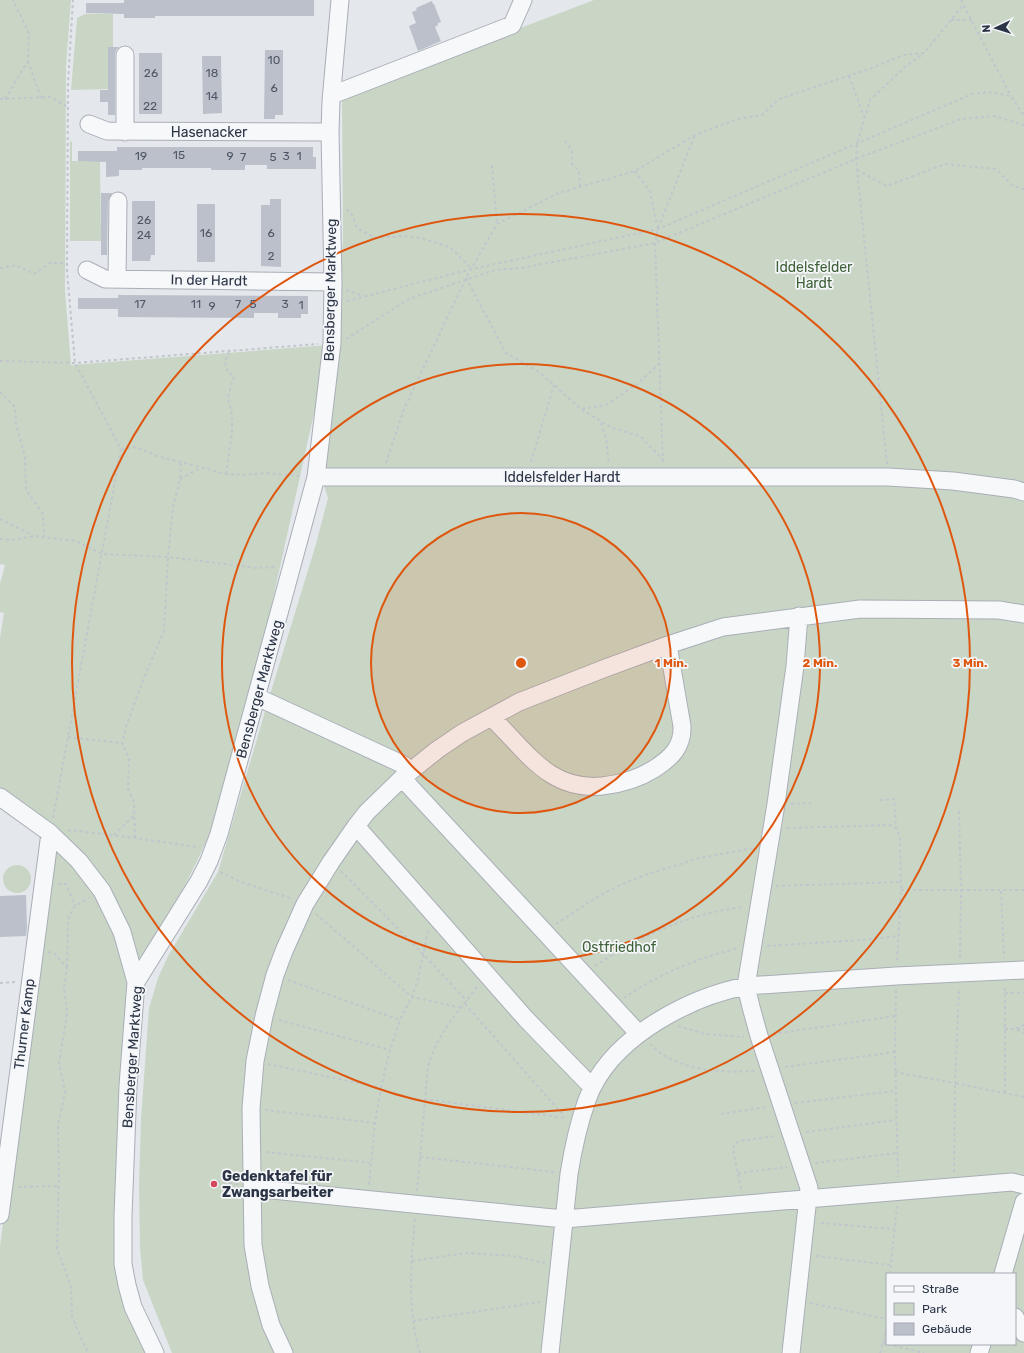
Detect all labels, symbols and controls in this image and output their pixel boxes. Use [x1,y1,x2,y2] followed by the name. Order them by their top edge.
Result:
[976,8,1016,48] north arrow
[980,24,993,33] text: N
[268,53,280,67] house number: 10
[144,66,158,80] house number: 26
[206,66,218,80] house number: 18
[270,81,278,95] house number: 6
[206,89,219,103] house number: 14
[143,99,157,113] house number: 22
[171,124,248,141] street label: Hasenacker
[173,148,185,162] house number: 15
[135,149,147,163] house number: 19
[226,149,234,163] house number: 9
[282,149,290,163] house number: 3
[296,149,302,163] house number: 1
[240,150,246,164] house number: 7
[269,150,277,164] house number: 5
[137,213,151,227] house number: 26
[321,218,340,362] street label: Bensberger Marktweg
[200,226,212,240] house number: 16
[267,226,275,240] house number: 6
[137,228,152,242] house number: 24
[267,249,275,263] house number: 2
[776,259,853,292] park label: Iddelsfelder Hardt
[170,271,248,290] street label: In der Hardt
[134,297,146,311] house number: 17
[191,297,201,311] house number: 11
[235,297,241,311] house number: 7
[249,297,257,311] house number: 5
[281,297,289,311] house number: 3
[298,298,304,312] house number: 1
[208,299,216,313] house number: 9
[504,469,621,486] street label: Iddelsfelder Hardt
[233,618,286,760] street label: Bensberger Marktweg
[514,656,528,670] centre of rings
[654,656,688,670] text: 1 Min.
[803,656,837,670] text: 2 Min.
[953,656,987,670] text: 3 Min.
[582,939,657,956] park label: Ostfriedhof
[10,978,39,1071] street label: Thurner Kamp
[119,985,146,1129] street label: Bensberger Marktweg
[222,1168,334,1201] place label: Gedenktafel für Zwangsarbeiter
[209,1179,219,1189] marker: Gedenktafel für Zwangsarbeiter
[886,1273,1016,1345] legend
[922,1282,959,1296] text: Straße
[922,1302,948,1316] text: Park
[922,1322,972,1336] text: Gebäude

